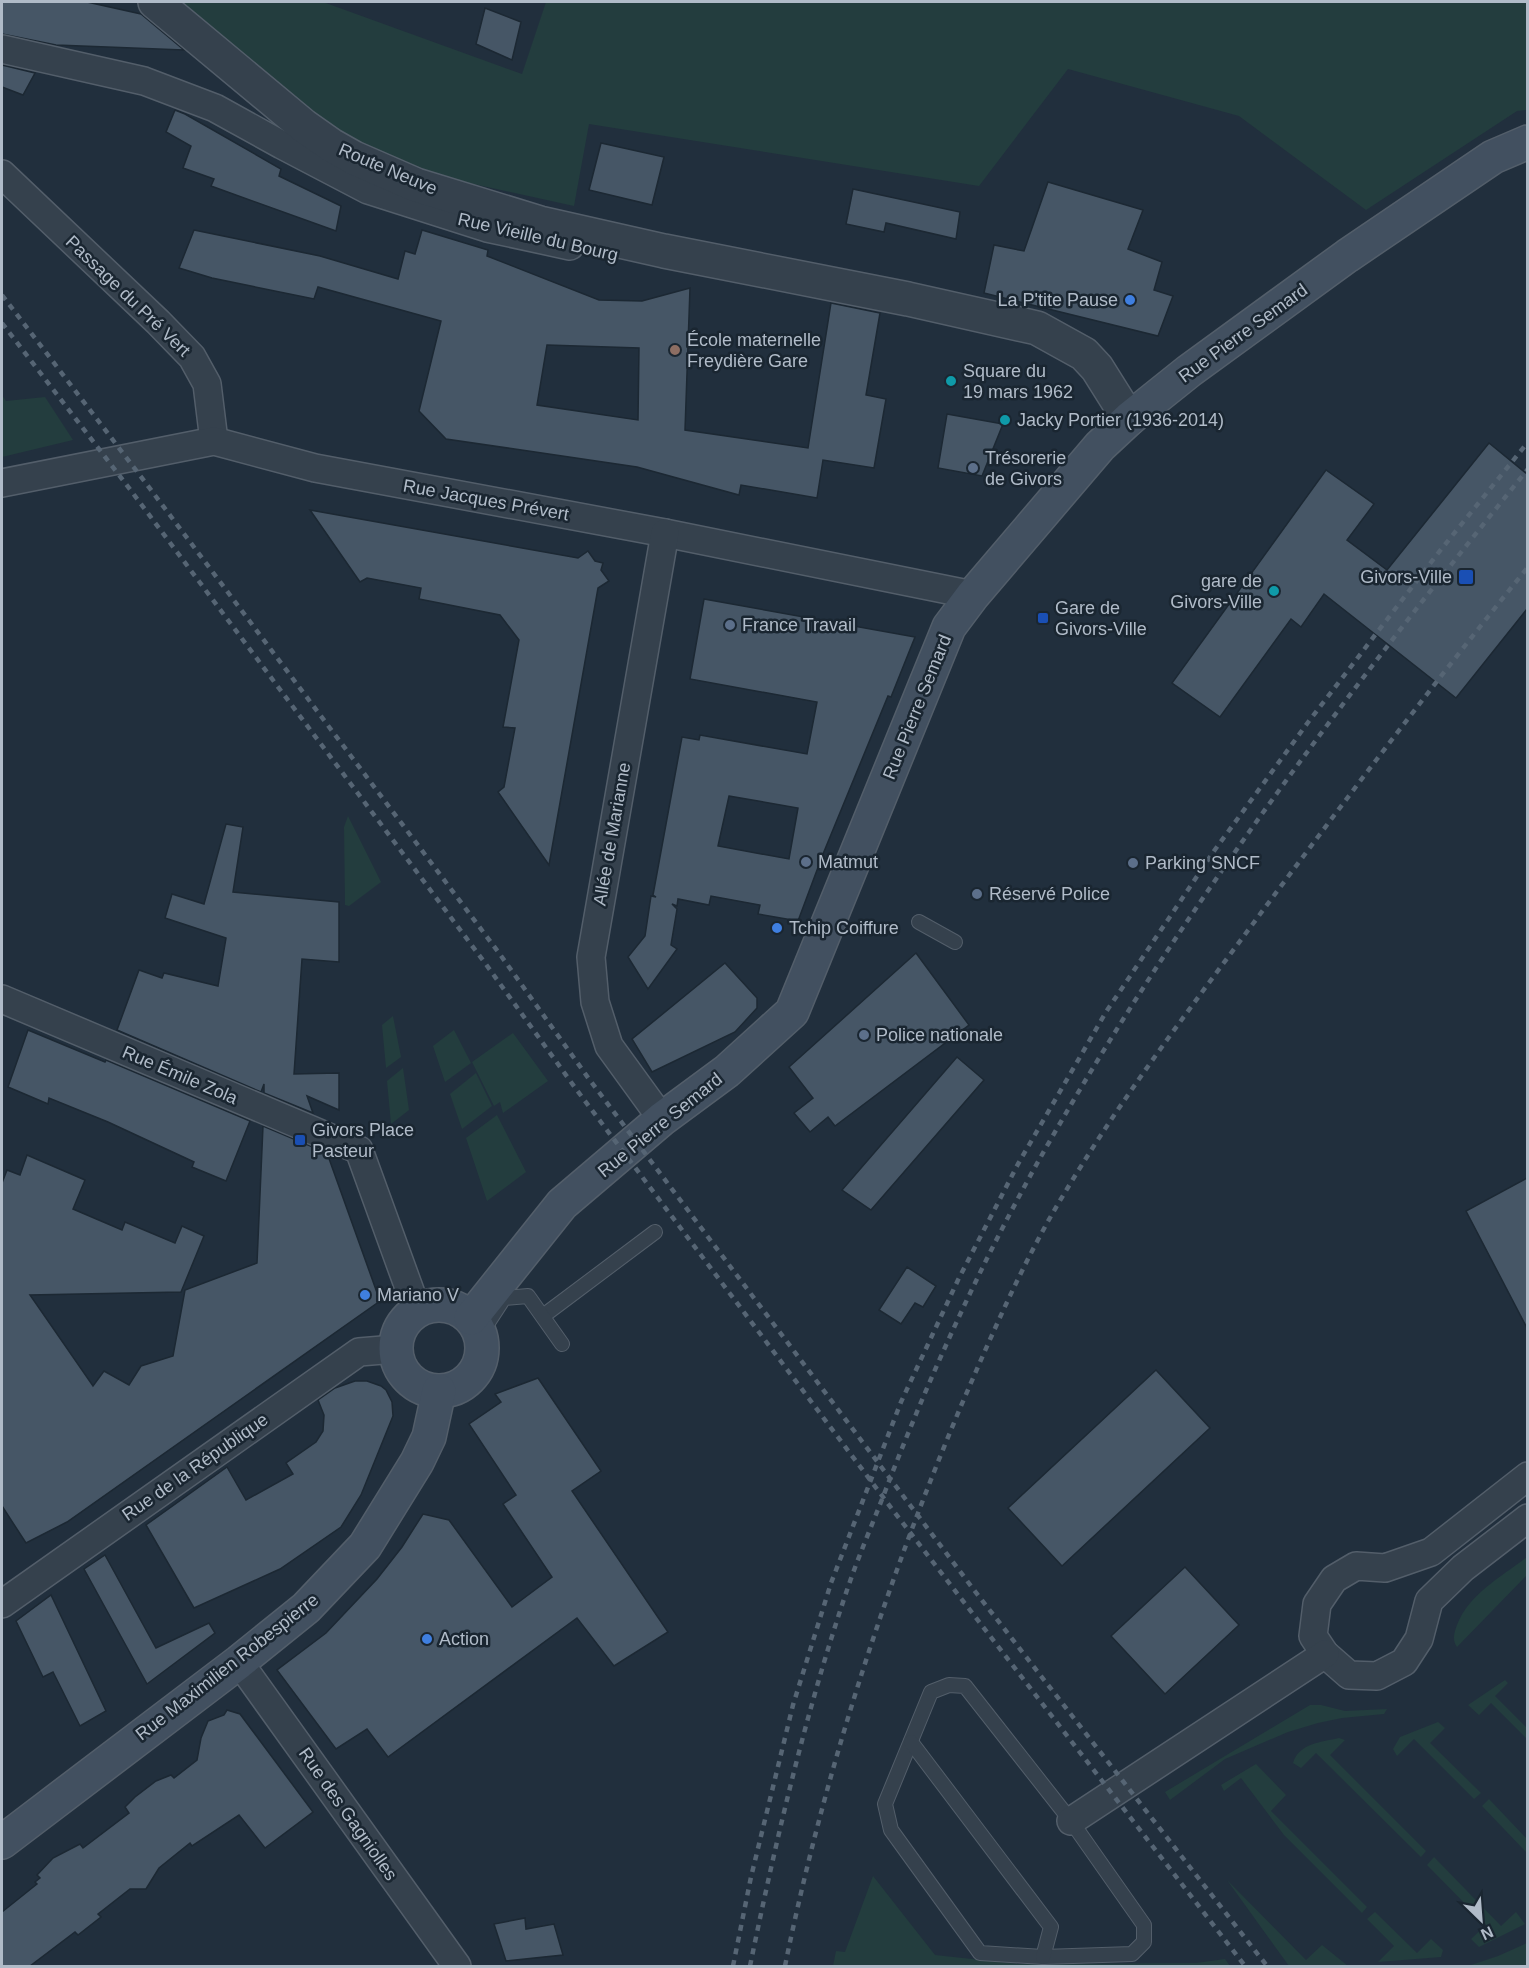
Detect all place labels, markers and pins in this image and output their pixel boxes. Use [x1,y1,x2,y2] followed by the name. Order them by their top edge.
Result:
[997,290,1118,310] place label: La P'tite Pause
[1123,293,1137,307] marker: La P'tite Pause
[687,330,821,371] place label: École maternelle Freydière Gare
[668,343,682,357] marker: École maternelle Freydière Gare
[963,361,1073,402] place label: Square du 19 mars 1962
[944,374,958,388] marker: Square du 19 mars 1962
[1017,410,1224,430] place label: Jacky Portier (1936-2014)
[998,413,1012,427] marker: Jacky Portier (1936-2014)
[985,448,1066,489] place label: Trésorerie de Givors
[966,461,980,475] marker: Trésorerie de Givors
[1360,567,1452,587] place label: Givors-Ville
[1457,568,1475,586] marker: Givors-Ville
[1170,571,1262,612] place label: gare de Givors-Ville
[1267,584,1281,598] marker: gare de Givors-Ville
[1055,598,1147,639] place label: Gare de Givors-Ville
[1036,611,1050,625] marker: Gare de Givors-Ville
[742,615,856,635] place label: France Travail
[723,618,737,632] marker: France Travail
[818,852,878,872] place label: Matmut
[1145,853,1260,873] place label: Parking SNCF
[799,855,813,869] marker: Matmut
[1126,856,1140,870] marker: Parking SNCF
[989,884,1110,904] place label: Réservé Police
[970,887,984,901] marker: Réservé Police
[789,918,899,938] place label: Tchip Coiffure
[770,921,784,935] marker: Tchip Coiffure
[876,1025,1003,1045] place label: Police nationale
[857,1028,871,1042] marker: Police nationale
[312,1120,414,1161] place label: Givors Place Pasteur
[293,1133,307,1147] marker: Givors Place Pasteur
[377,1285,459,1305] place label: Mariano V
[358,1288,372,1302] marker: Mariano V
[439,1629,489,1649] place label: Action
[420,1632,434,1646] marker: Action

